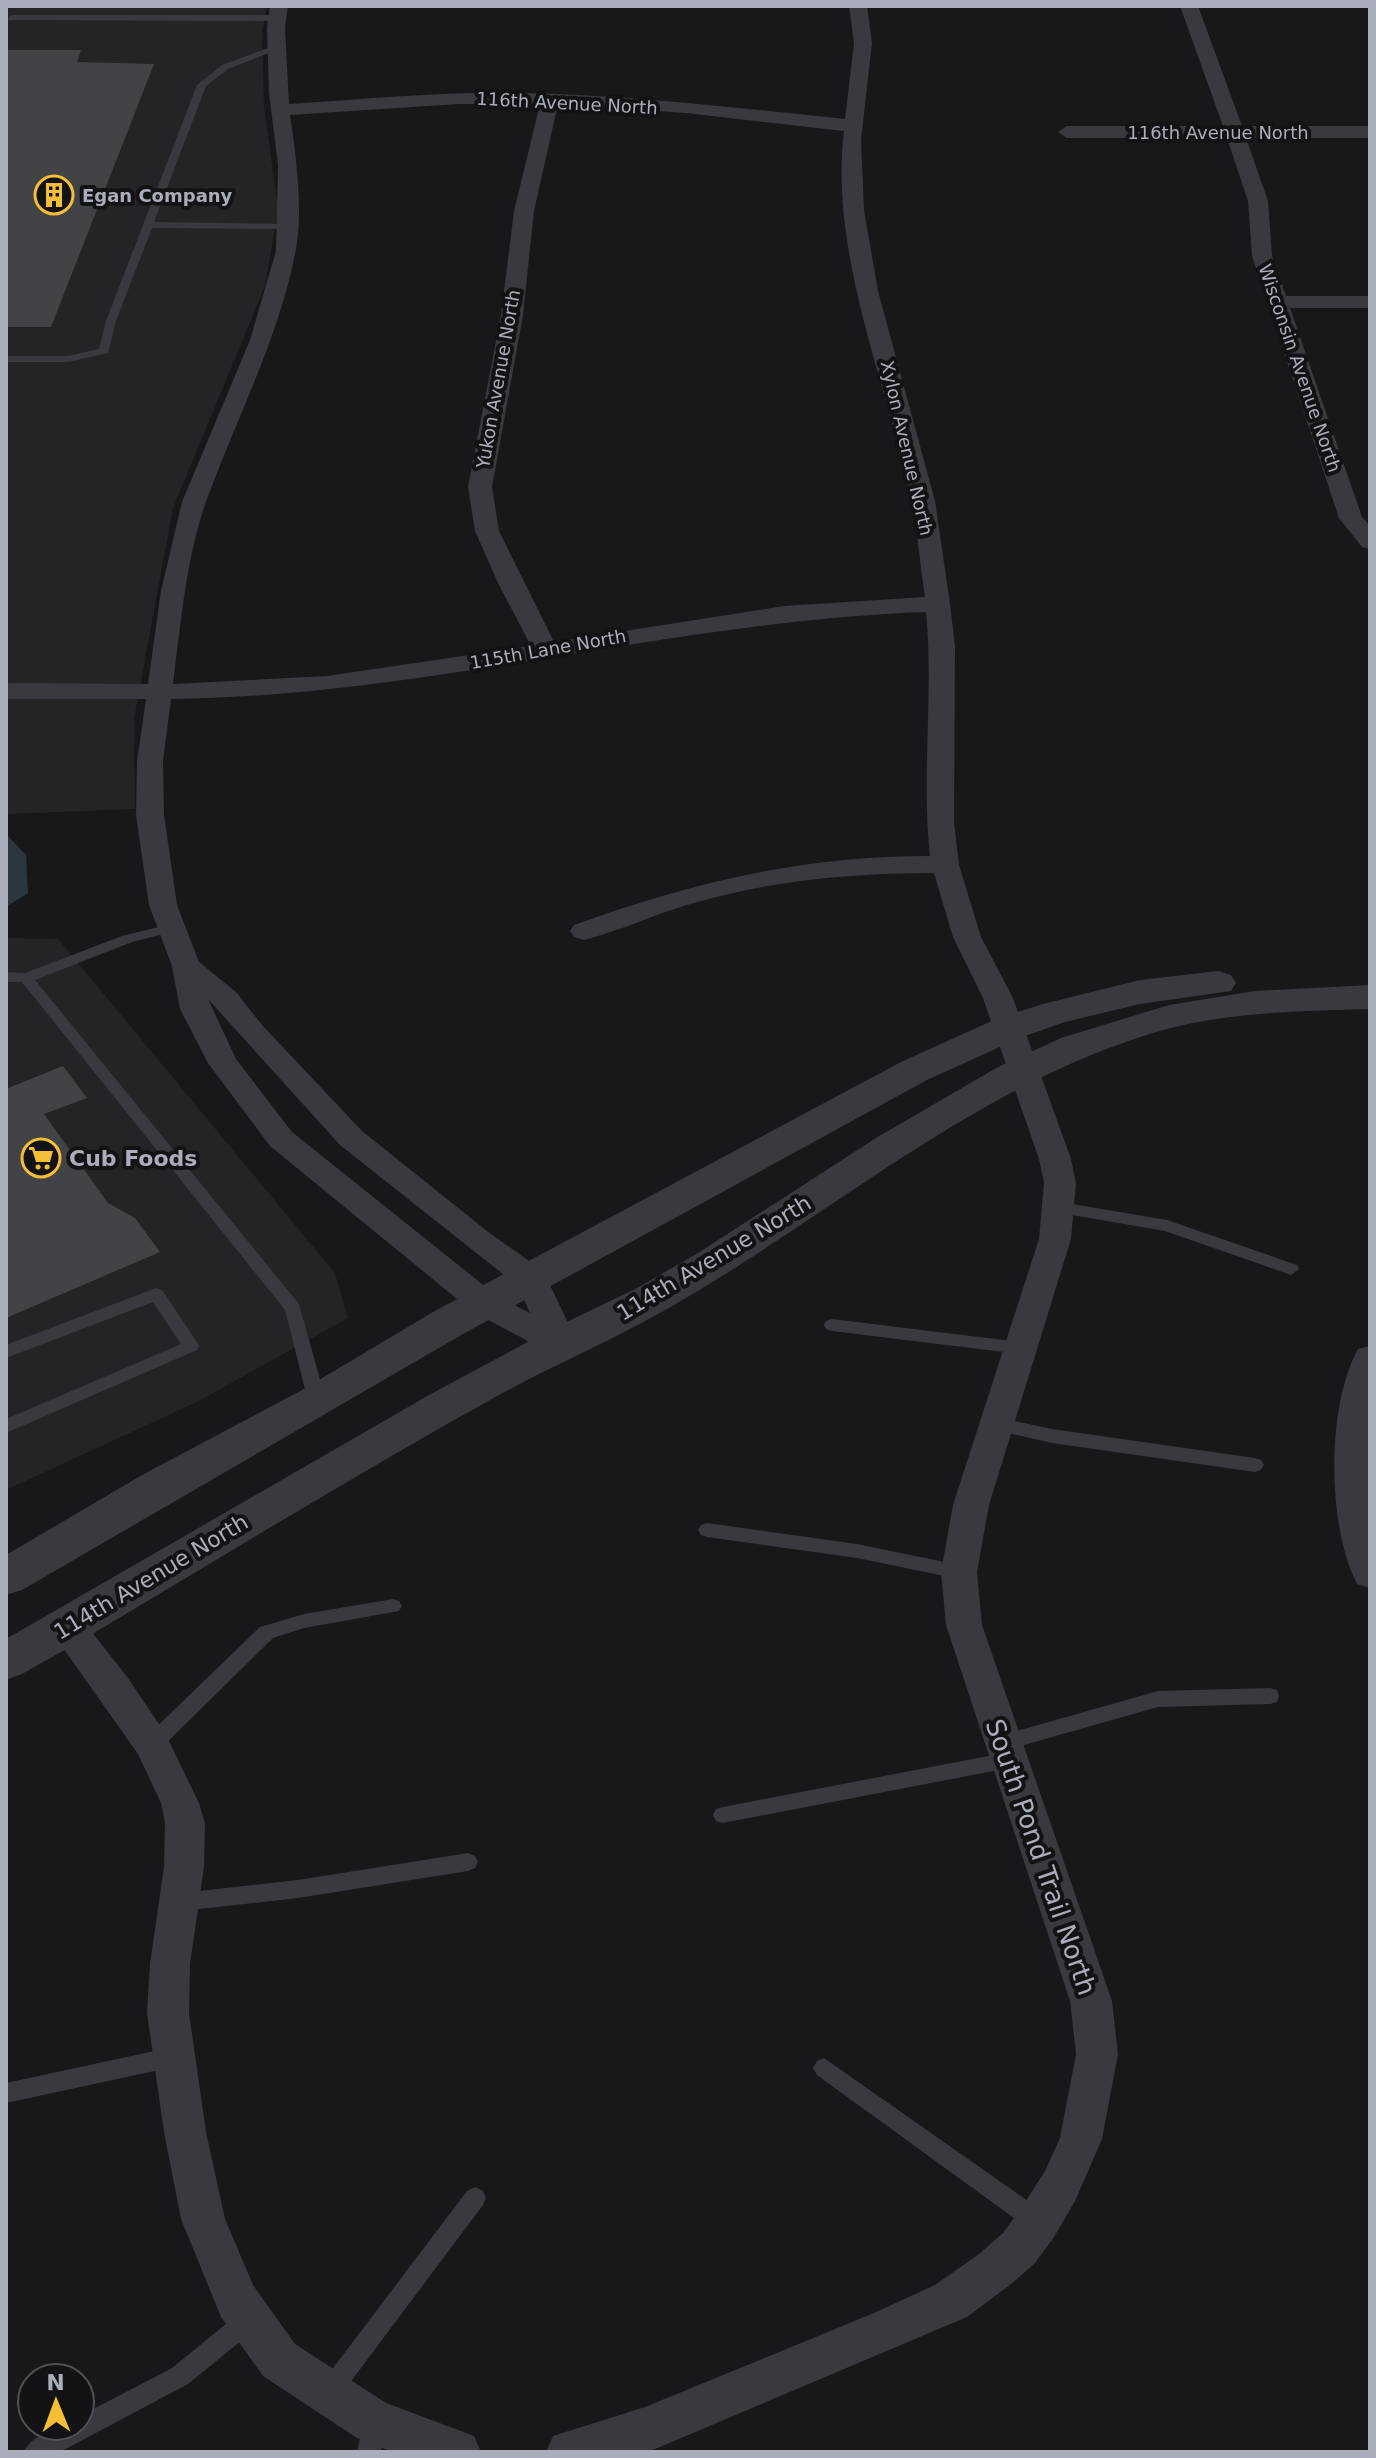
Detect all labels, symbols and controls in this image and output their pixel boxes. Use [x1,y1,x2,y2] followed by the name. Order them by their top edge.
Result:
[476,88,658,118] street label: 116th Avenue North
[1127,122,1309,143] street label: 116th Avenue North
[33,174,75,216] building icon: Egan Company
[82,185,233,206] place label: Egan Company
[1254,261,1346,475] street label: Wisconsin Avenue North
[472,288,524,471] street label: Yukon Avenue North
[877,358,937,538] street label: Xylon Avenue North
[468,625,628,673] street label: 115th Lane North
[20,1137,62,1179] supermarket icon: Cub Foods
[69,1146,197,1171] place label: Cub Foods
[612,1190,816,1326] street label: 114th Avenue North
[49,1509,253,1645] street label: 114th Avenue North
[980,1715,1102,1999] street label: South Pond Trail North
[16,2362,96,2442] north arrow
[46,2370,65,2395] text: N

